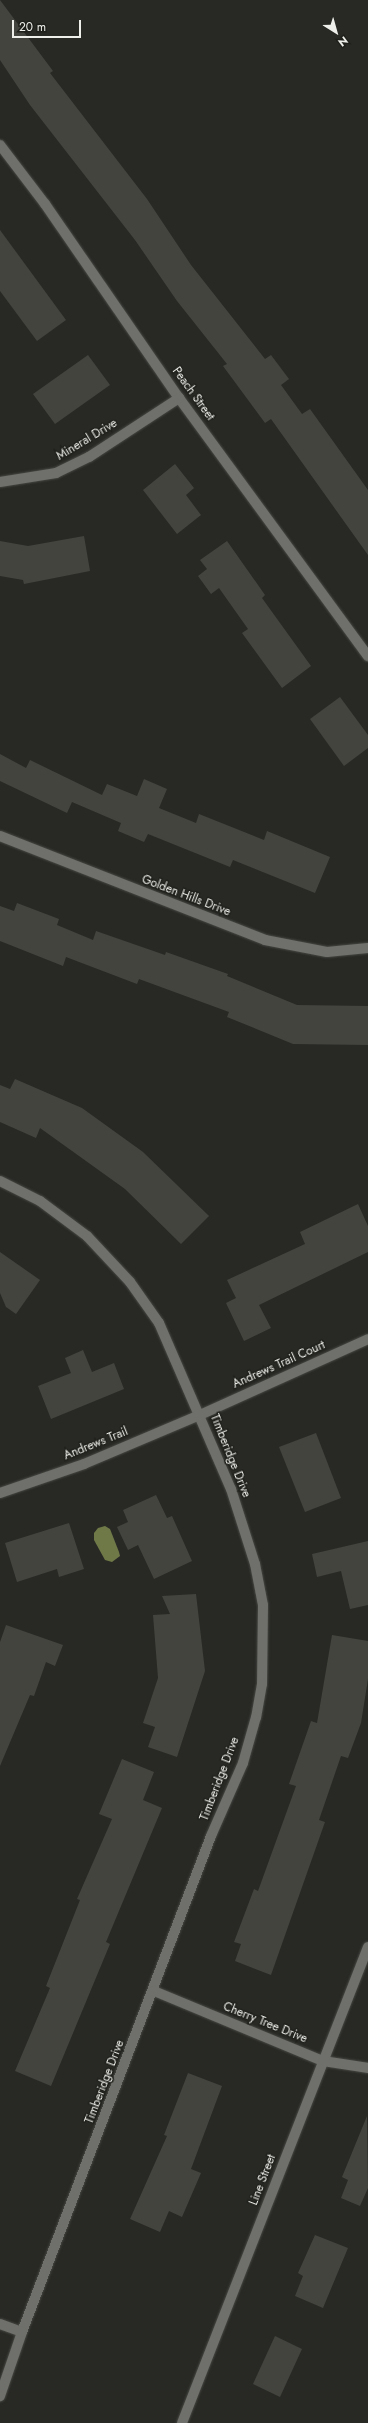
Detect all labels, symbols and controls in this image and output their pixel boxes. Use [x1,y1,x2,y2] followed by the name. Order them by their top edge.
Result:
[14,12,83,38] scale bar
[316,12,356,52] north arrow
[19,18,46,36] text: 20 m
[335,33,352,51] text: N
[169,365,217,423] street label: Peach Street
[54,416,120,464] street label: Mineral Drive
[140,872,232,920] street label: Golden Hills Drive
[231,1338,327,1392] street label: Andrews Trail Court
[207,1412,253,1500] street label: Timberidge Drive
[62,1425,130,1463] street label: Andrews Trail
[197,1735,243,1823] street label: Timberidge Drive
[221,2000,309,2046] street label: Cherry Tree Drive
[82,2038,128,2126] street label: Timberidge Drive
[247,2153,279,2207] street label: Line Street

